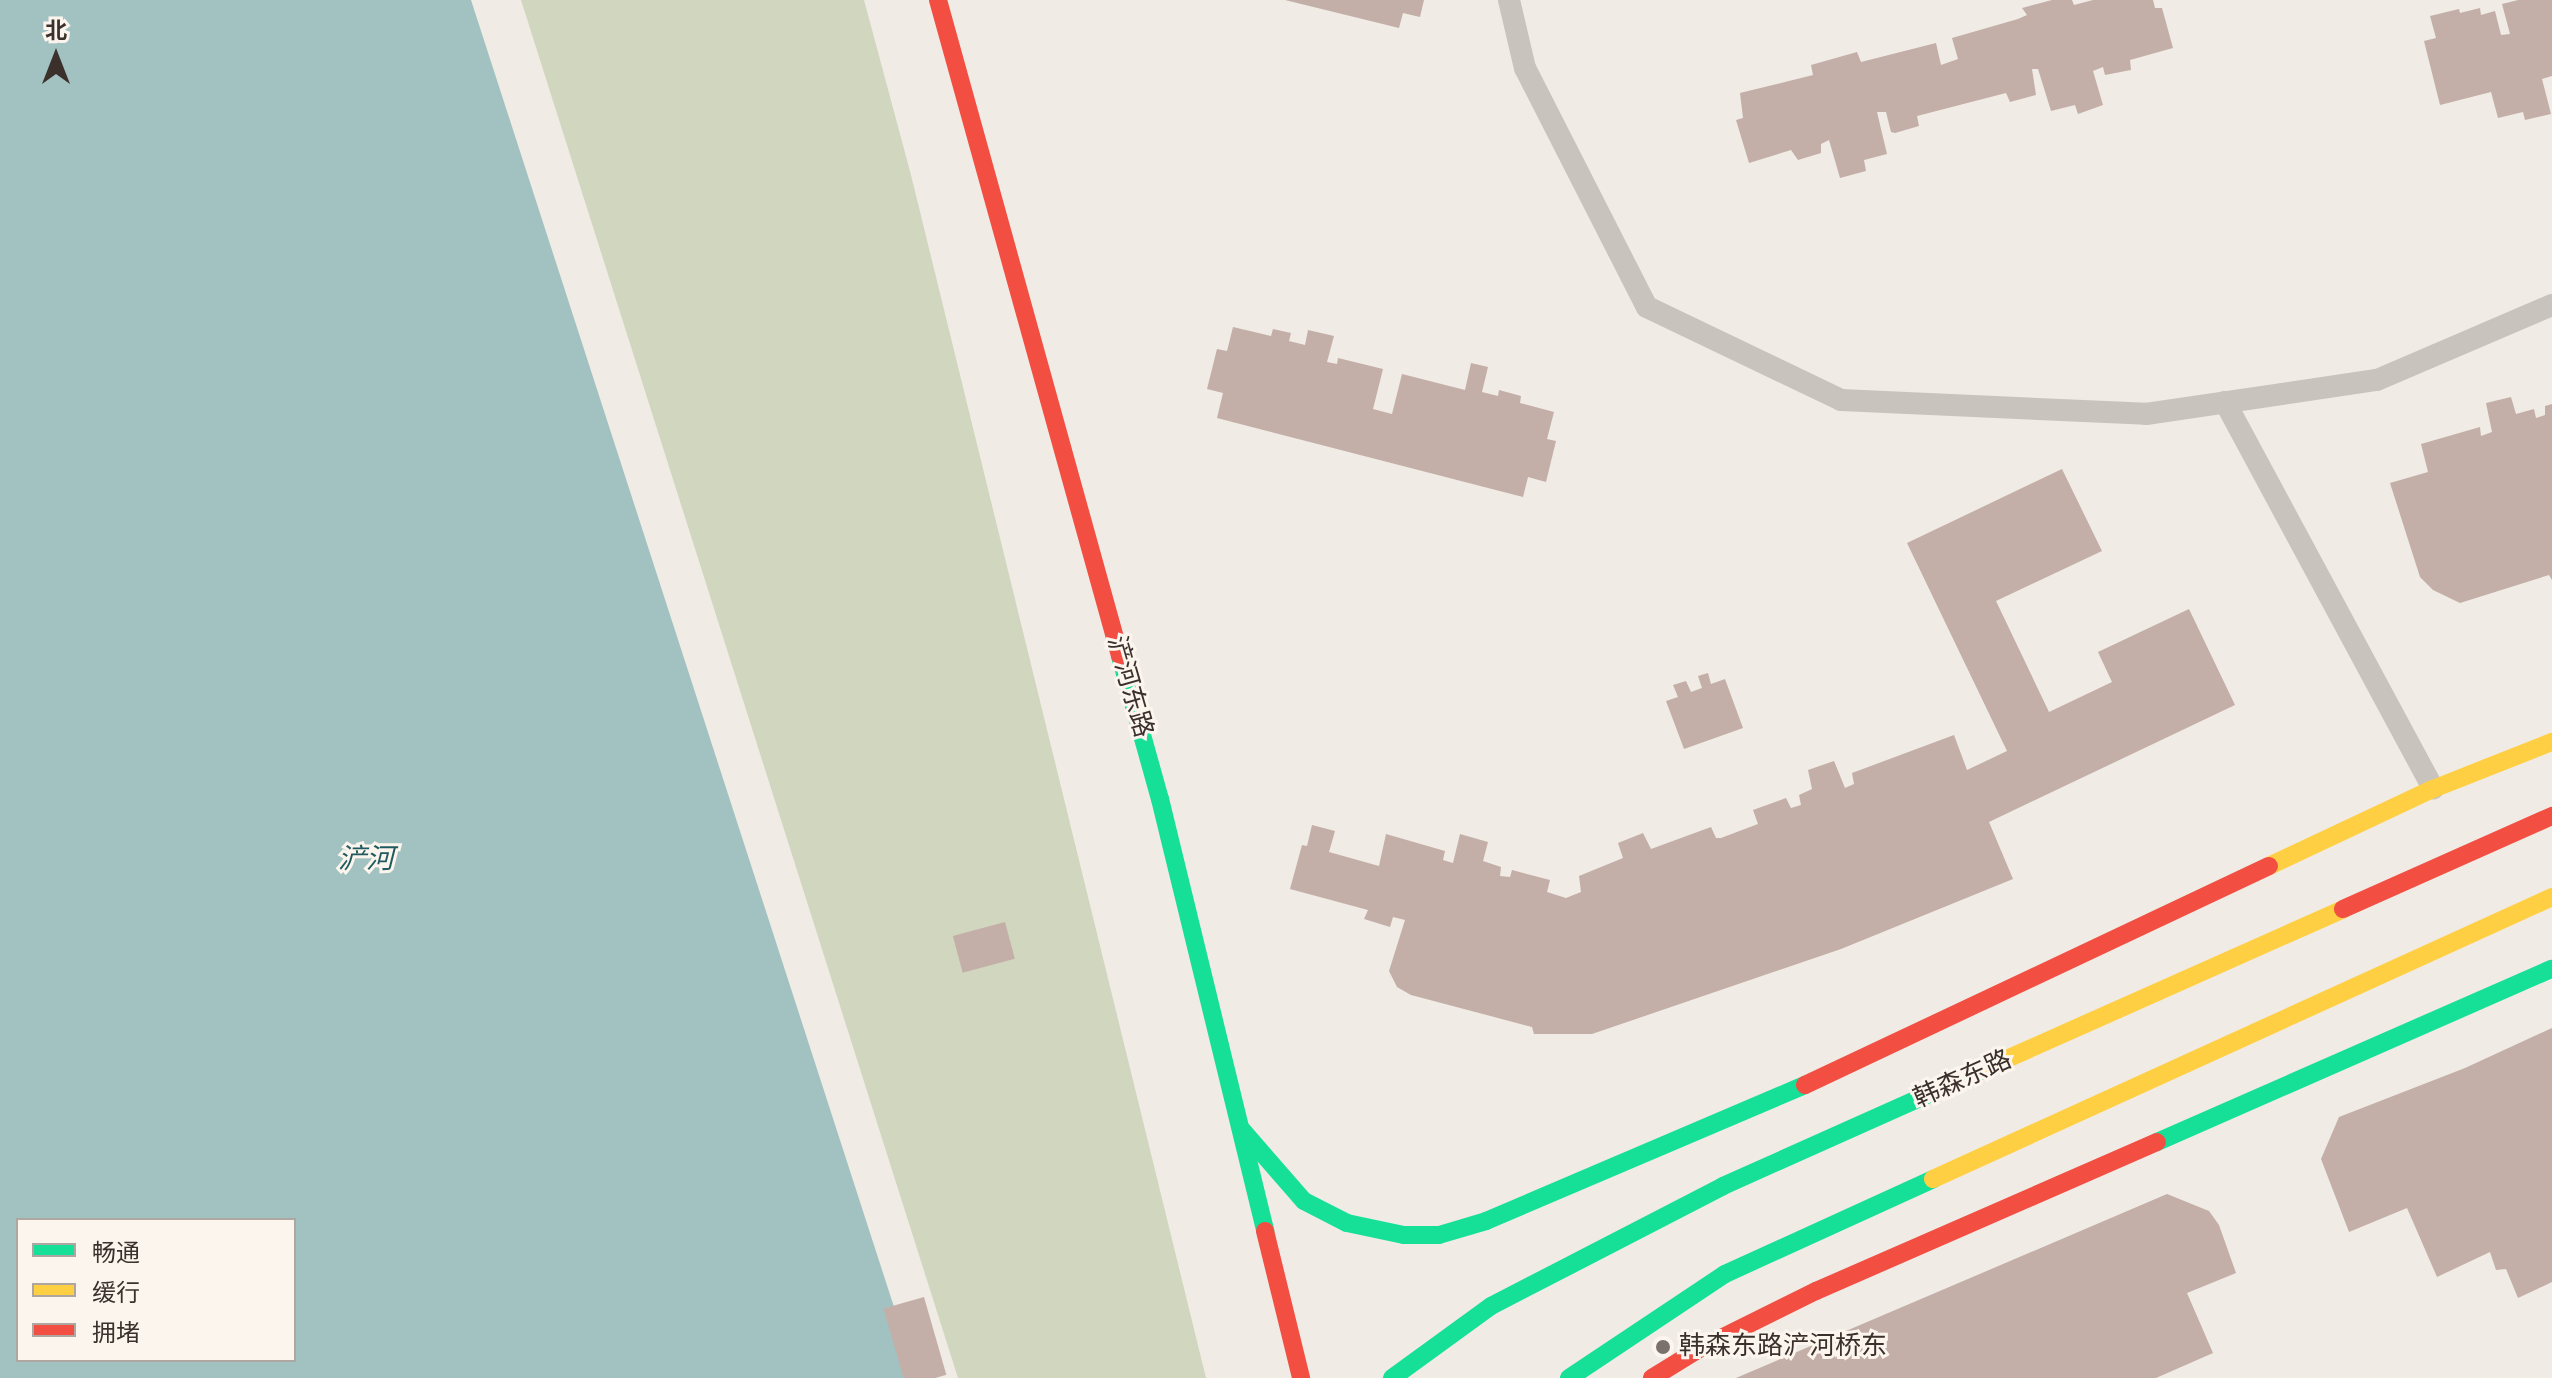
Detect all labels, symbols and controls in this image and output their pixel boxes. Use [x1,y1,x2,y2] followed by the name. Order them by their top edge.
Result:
[16,16,96,96] north arrow
[45,18,67,45] text: 北
[1100,633,1158,741] street label: 浐河东路
[338,843,394,877] water label: 浐河
[1909,1045,2017,1115] street label: 韩森东路
[16,1218,296,1362] legend
[92,1239,140,1268] text: 畅通
[92,1279,140,1308] text: 缓行
[92,1319,140,1348] text: 拥堵
[1679,1331,1887,1363] place label: 韩森东路浐河桥东
[1654,1338,1672,1356] marker: 韩森东路浐河桥东

